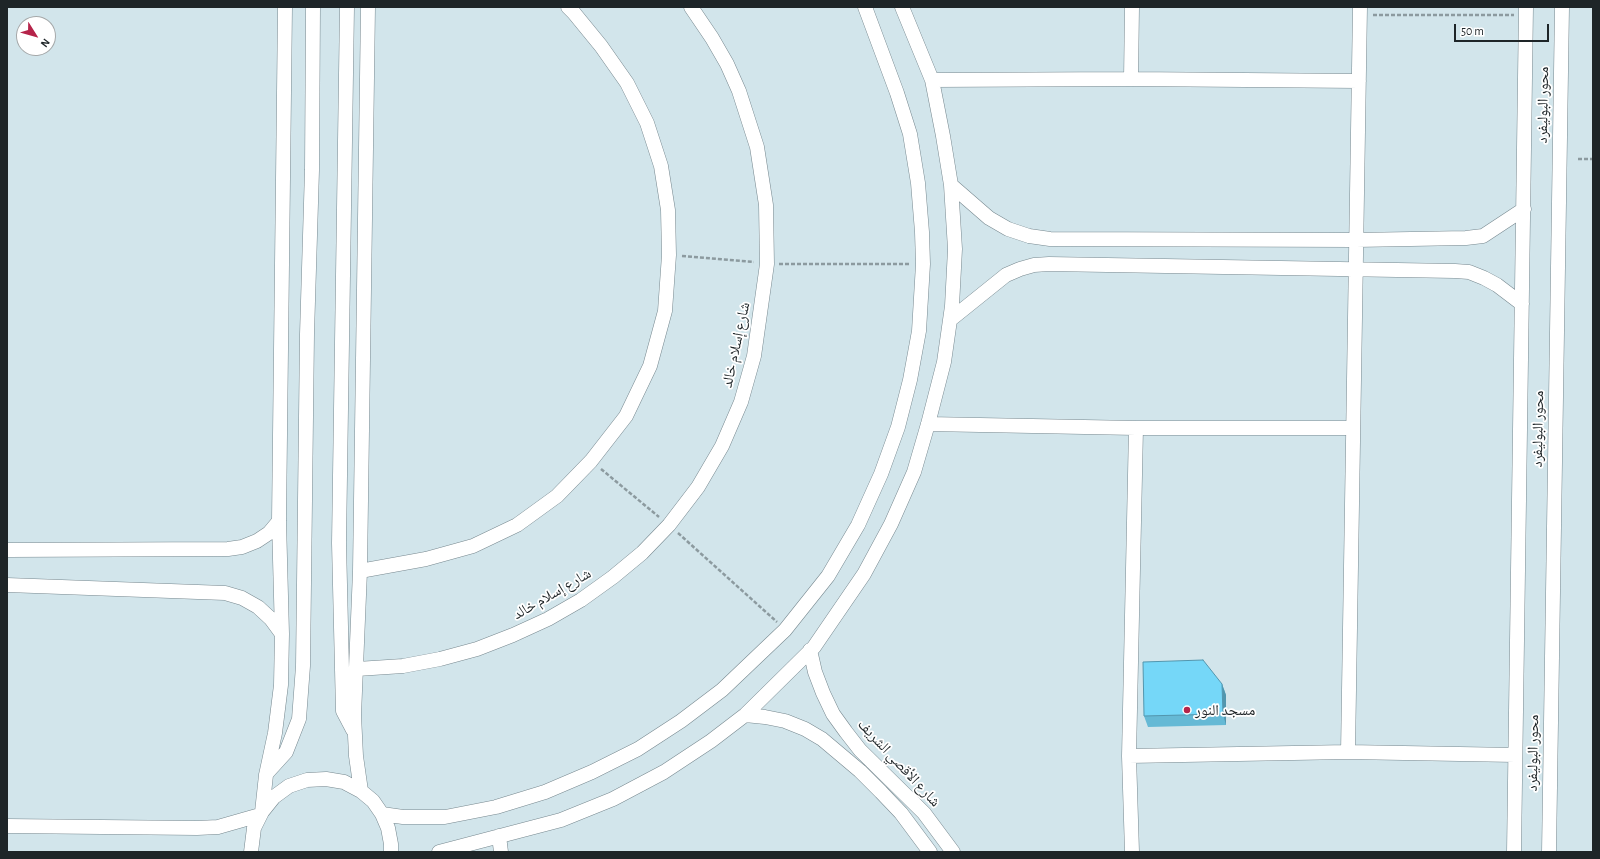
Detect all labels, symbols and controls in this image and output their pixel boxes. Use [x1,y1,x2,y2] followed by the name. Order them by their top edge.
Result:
[16,16,56,56] north arrow
[1456,16,1551,42] scale bar
[1461,25,1484,37] text: 50 m
[38,37,52,49] text: N
[1533,66,1553,144] street label: محور البوليفرد
[718,301,754,389] street label: شارع إسلام خالد
[1528,390,1548,468] street label: محور البوليفرد
[510,564,594,624] street label: شارع إسلام خالد
[1195,701,1255,719] place label: مسجد النور
[1182,705,1192,715] marker: مسجد النور
[1523,714,1543,792] street label: محور البوليفرد
[854,715,944,811] street label: شارع الأقصي الشريف

